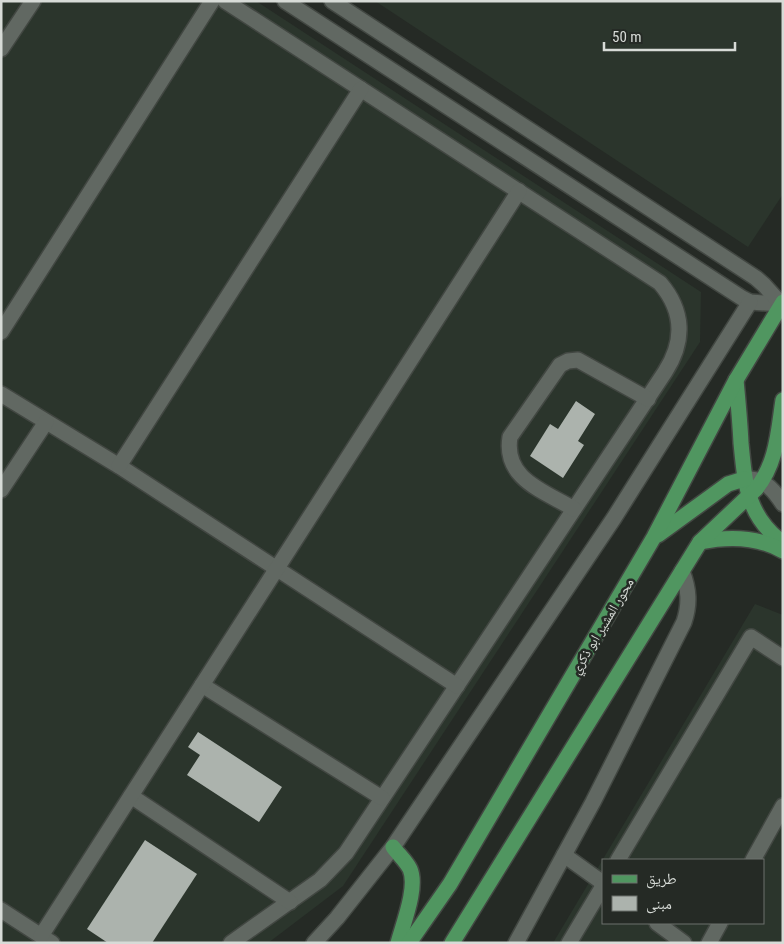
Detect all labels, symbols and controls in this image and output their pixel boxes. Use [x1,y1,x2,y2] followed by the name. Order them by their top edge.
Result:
[604,20,735,52] scale bar
[612,28,642,46] text: 50 m
[567,575,640,679] street label: محور المشير ابو ذكري
[602,859,764,924] legend
[646,870,677,889] text: طريق
[646,895,672,914] text: مبنى

